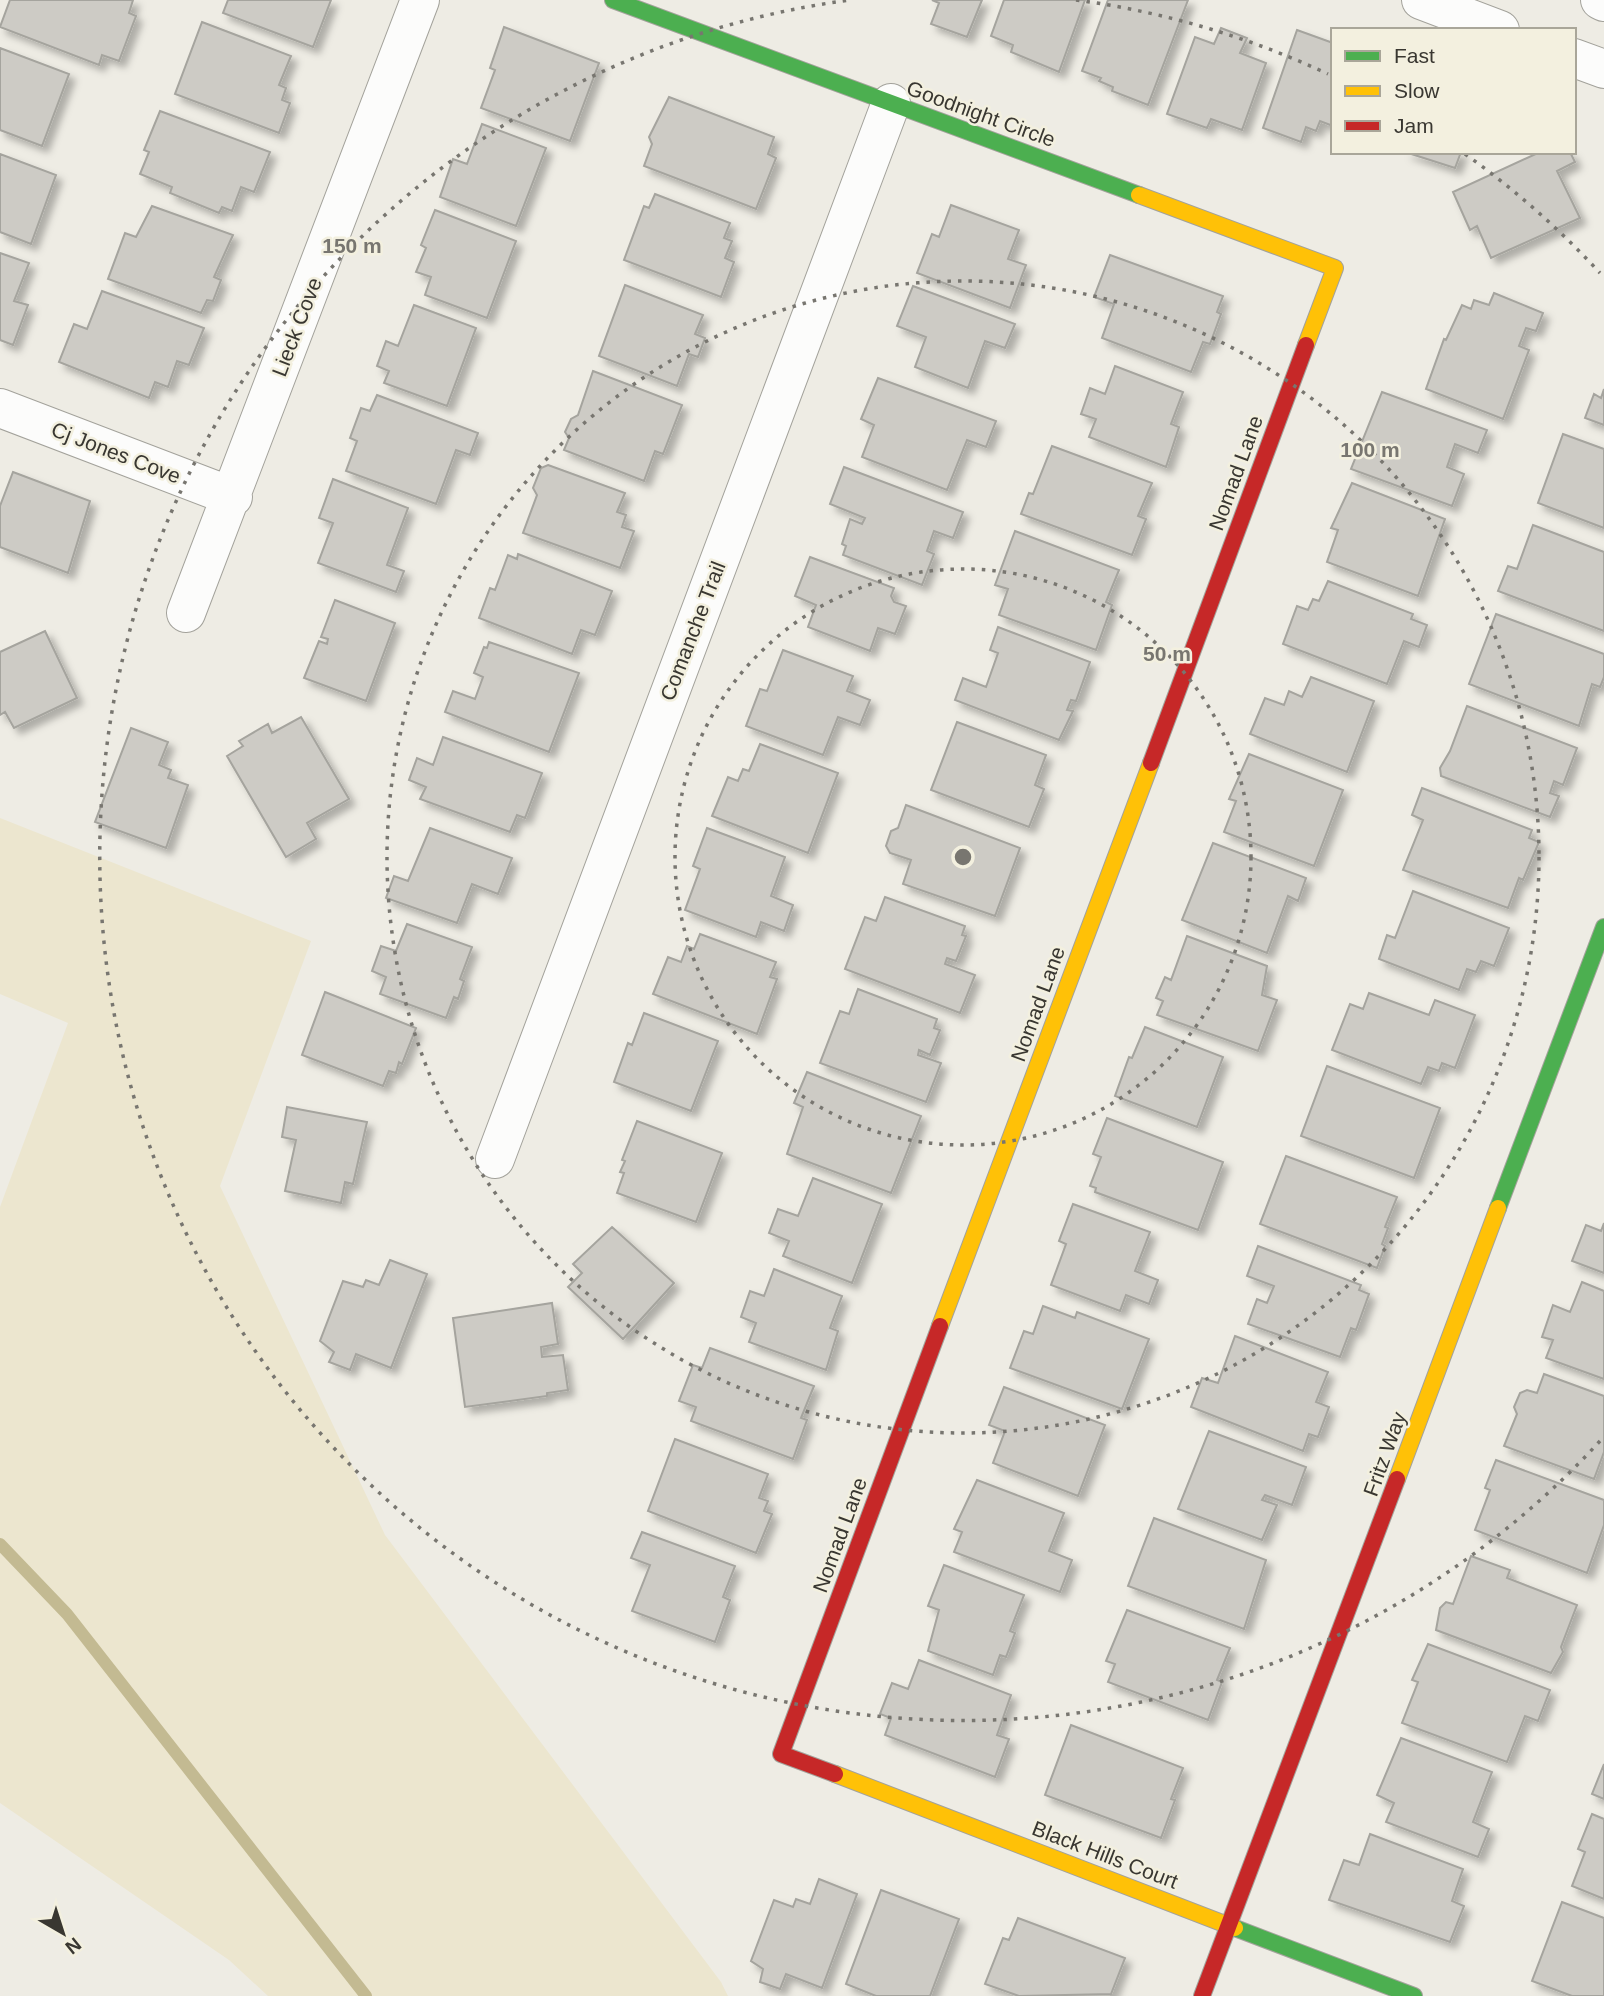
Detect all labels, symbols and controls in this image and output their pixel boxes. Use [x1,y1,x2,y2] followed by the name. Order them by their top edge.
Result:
[1331,28,1576,154] legend
[1394,44,1435,67] text: Fast
[904,76,1059,151] street label: Goodnight Circle
[1394,79,1440,102] text: Slow
[1394,114,1434,137] text: Jam
[322,234,382,257] text: 150 m
[267,274,326,379] street label: Lieck Cove
[1204,412,1267,533] street label: Nomad Lane
[48,417,184,488] street label: Cj Jones Cove
[1340,438,1400,461] text: 100 m
[655,558,730,704] street label: Comanche Trail
[1143,642,1191,665] text: 50 m
[951,845,975,869] centre of rings
[1006,943,1069,1064] street label: Nomad Lane
[1359,1408,1411,1499] street label: Fritz Way
[808,1474,871,1595] street label: Nomad Lane
[1029,1816,1181,1893] street label: Black Hills Court
[28,1898,98,1968] north arrow
[61,1933,85,1958] text: N

